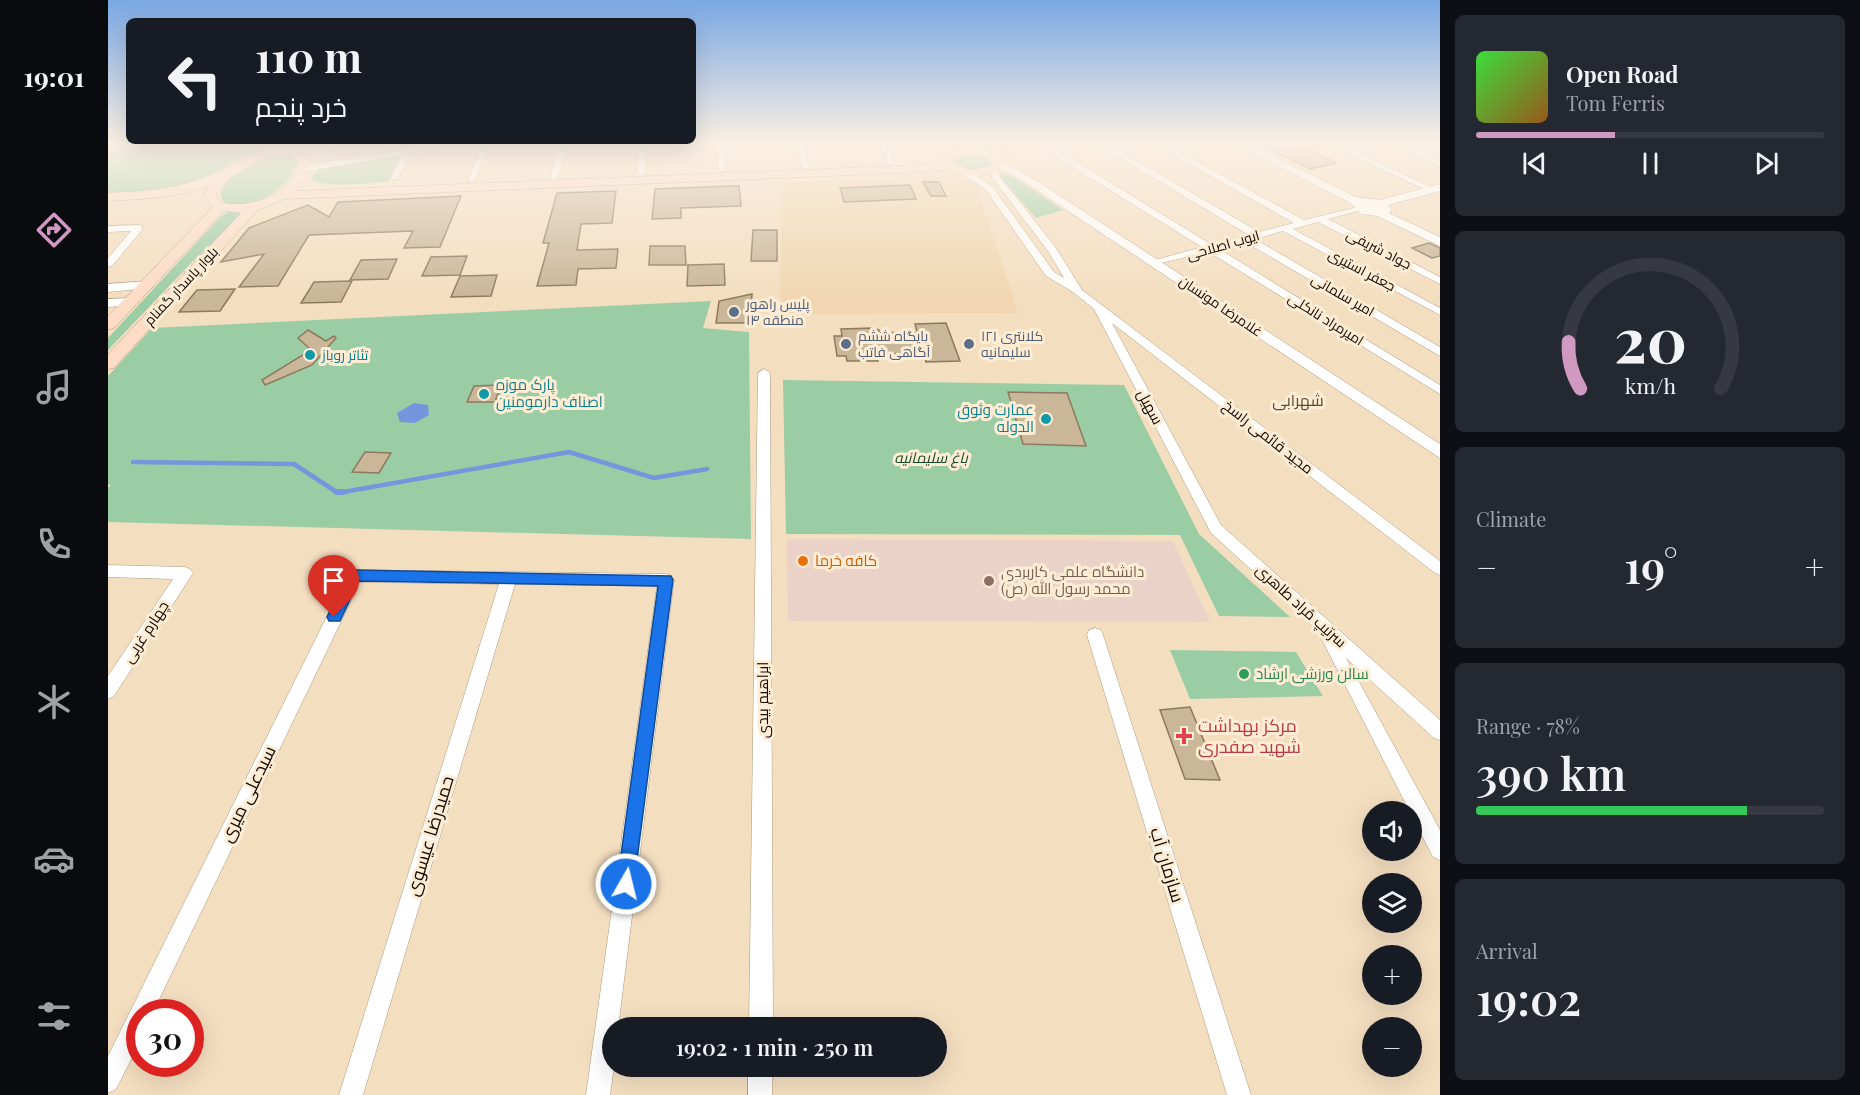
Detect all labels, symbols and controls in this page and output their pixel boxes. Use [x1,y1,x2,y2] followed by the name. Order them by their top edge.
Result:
[255,28,362,84] text: 110 m
[156,42,234,120] icon: left
[24,58,84,94] text: 19:01
[1566,59,1678,89] text: Open Road
[255,88,347,124] text: خرد پنجم
[1566,89,1665,116] text: Tom Ferris
[1518,147,1551,180] icon: previous
[1634,147,1667,180] icon: pause
[1750,147,1783,180] icon: next
[33,209,75,251] icon: directions
[1344,224,1415,273] street label: جواد شریفی
[1184,225,1261,264] street label: ایوب اصلاحی
[139,242,223,330] street label: بلوار پاسدار گمنام
[1325,244,1399,295] street label: جعفر استیری
[1308,269,1378,320] street label: امیر سلمانی
[1176,271,1267,340] street label: غلامرضا مونسان
[1285,288,1368,349] street label: امیرمراد نانکلی
[745,294,810,329] place label: پلیس راهور منطقه ۱۴
[1614,295,1686,379] text: 20
[727,305,741,319] marker: پلیس راهور منطقه ۱۴
[858,326,930,361] place label: پایگاه ششم آگاهی فاتب
[981,326,1043,361] place label: كلانتری ١٢١ سلیمانیه
[839,337,853,351] marker: پایگاه ششم آگاهی فاتب
[962,337,976,351] marker: كلانتری ١٢١ سلیمانیه
[321,345,369,364] place label: تئاتر روباز
[303,348,317,362] marker: تئاتر روباز
[33,366,75,408] icon: music
[1624,371,1676,399] text: km/h
[496,374,603,412] place label: پارک موزه اصناف دارمومنین
[1132,385,1168,428] street label: سهیل
[477,387,491,401] marker: پارک موزه اصناف دارمومنین
[1272,389,1324,411] district label: شهرابی
[1218,395,1318,479] street label: مجید قائمی راسخ
[957,399,1034,436] place label: عمارت وثوق الدوله
[1039,412,1053,426] marker: عمارت وثوق الدوله
[894,447,969,468] park label: باغ سلیمانیه
[1476,505,1546,532] text: Climate
[33,523,75,565] icon: phone
[1624,535,1678,595] text: 19°
[1476,544,1497,588] text: −
[1805,544,1824,588] text: +
[815,550,877,570] place label: کافه خرما
[796,554,810,568] marker: کافه خرما
[308,555,359,617] pin
[1251,559,1351,652] street label: سرتیپ مُراد طاهری
[1001,561,1144,599] place label: دانشگاه علمی کاربردی محمد رسول الله (ص)
[317,564,350,597] icon: arrive
[982,574,996,588] marker: دانشگاه علمی کاربردی محمد رسول الله (ص)
[118,596,174,667] street label: چهارم غربی
[752,662,773,738] street label: ابراهیم بیدی
[1256,663,1369,684] place label: سالن ورزشی ارشاد
[1237,667,1251,681] marker: سالن ورزشی ارشاد
[33,681,75,723] icon: climate
[1476,712,1580,739] text: Range · 78%
[1198,713,1301,758] place label: مرکز بهداشت شهید صفدری
[1175,727,1193,745] marker: مرکز بهداشت شهید صفدری
[213,741,281,846] street label: سیدعلی میری
[1476,742,1626,802] text: 390 km
[399,773,459,899] street label: حمیدرضا عیسوی
[1362,801,1422,1077] map controls
[1362,801,1422,861] button: sound
[1145,824,1191,905] street label: سازمان آب
[33,838,75,880] icon: car
[594,852,658,916] position arrow
[1362,873,1422,933] button: layers
[1476,937,1538,964] text: Arrival
[1362,945,1422,1005] button: +
[1476,967,1581,1027] text: 19:02
[33,995,75,1037] icon: filters
[126,999,204,1077] speed limit sign: 30
[1362,1017,1422,1077] button: −
[676,1032,873,1062] text: 19:02 · 1 min · 250 m

